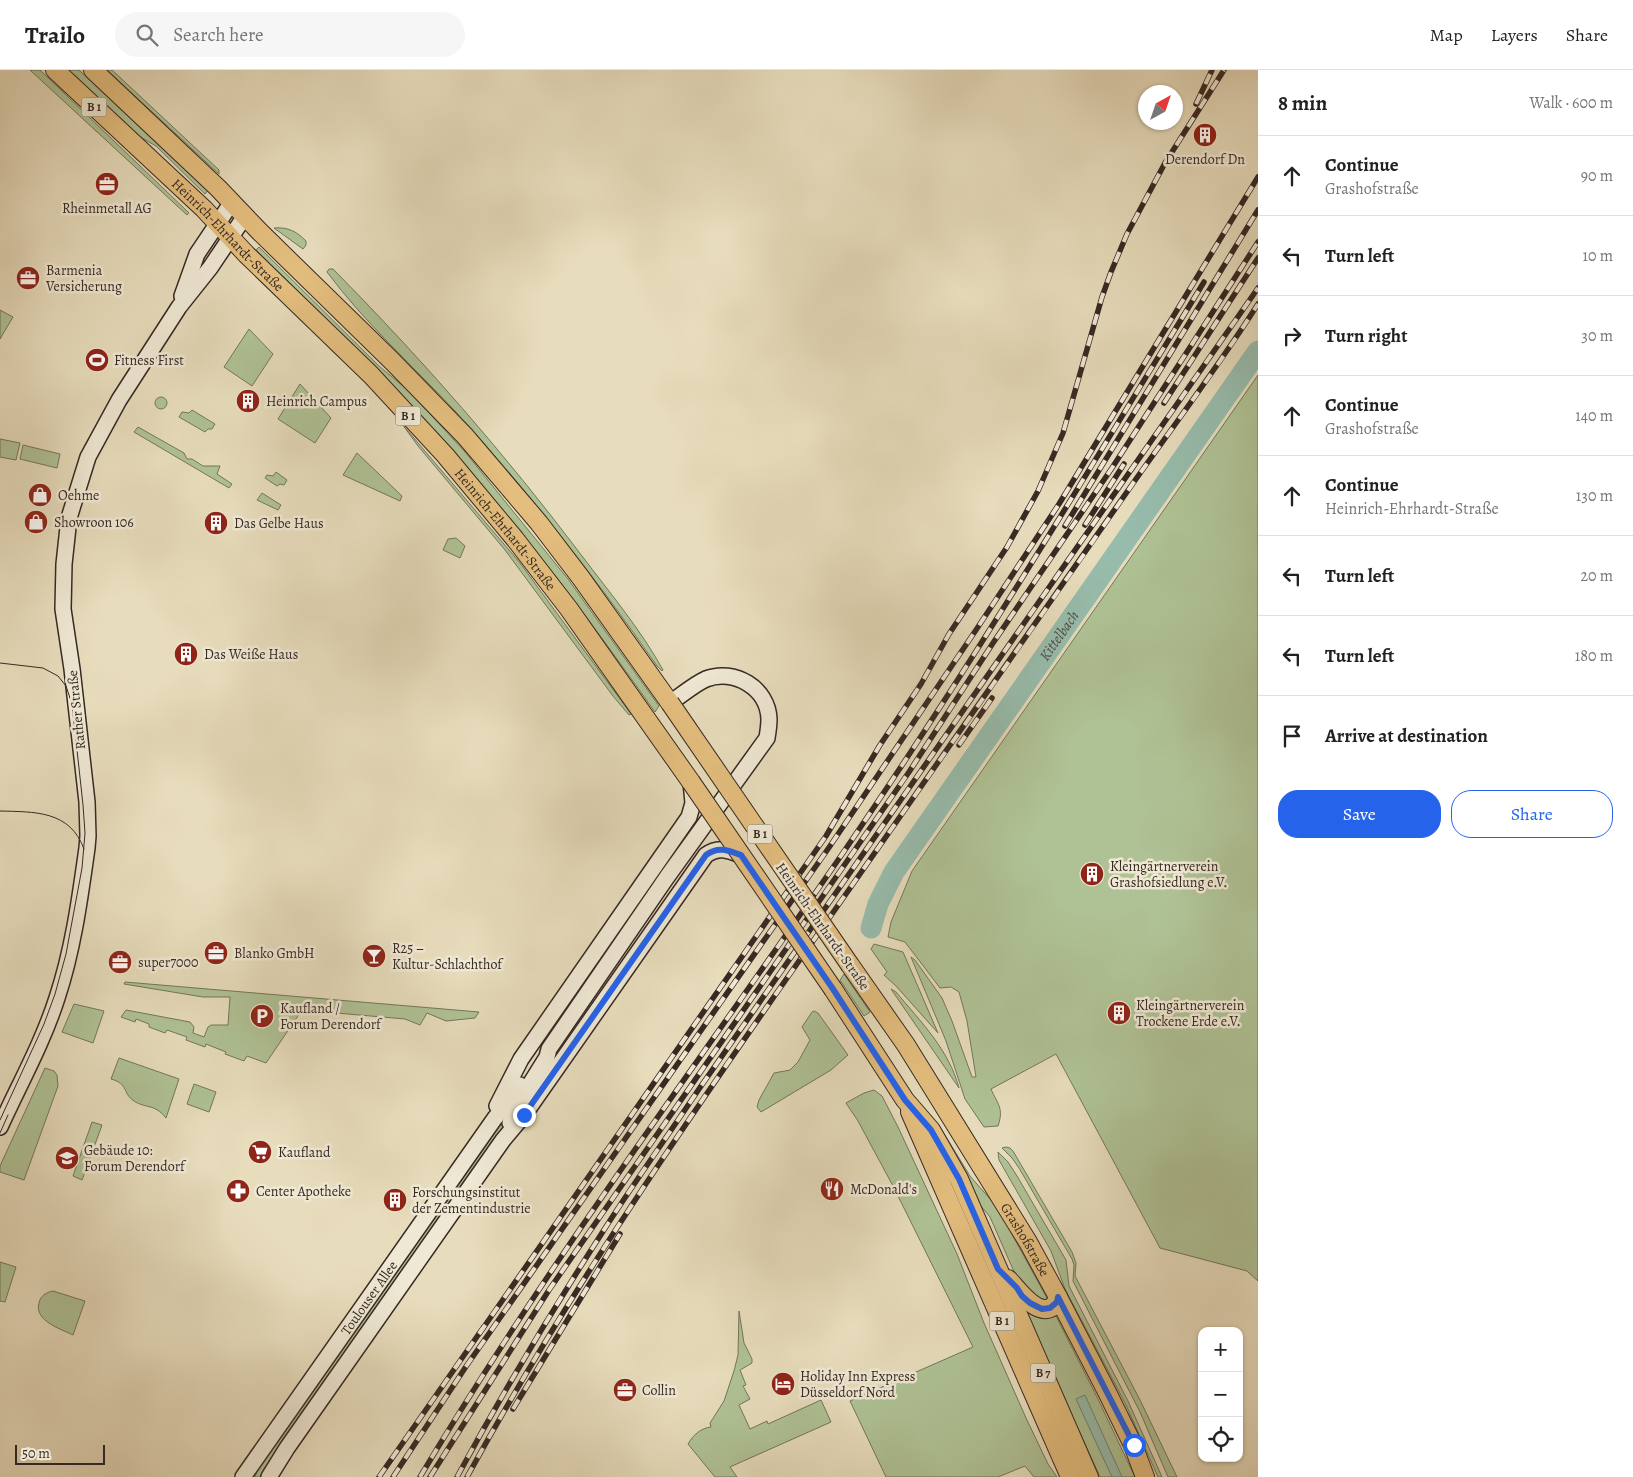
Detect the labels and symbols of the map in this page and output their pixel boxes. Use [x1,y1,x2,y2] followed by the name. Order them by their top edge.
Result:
[1138,85,1183,130] north arrow
[82,98,106,116] road number: B 1
[1192,122,1218,148] building icon: Derendorf Dn
[1165,150,1245,169] place label: Derendorf Dn
[94,171,120,197] office icon: Rheinmetall AG
[167,175,288,296] street label: Heinrich-Ehrhardt-Straße
[62,199,152,218] place label: Rheinmetall AG
[45,261,122,296] place label: Barmenia Versicherung
[15,265,41,291] office icon: Barmenia Versicherung
[84,347,110,373] sports icon: Fitness First
[114,351,184,370] place label: Fitness First
[235,388,261,414] building icon: Heinrich Campus
[266,392,367,411] place label: Heinrich Campus
[396,406,420,426] road number: B 1
[450,464,560,595] street label: Heinrich-Ehrhardt-Straße
[27,482,53,508] shop icon: Oehme
[58,486,99,505] place label: Oehme
[23,509,49,535] shop icon: Showroon 106
[203,510,229,536] building icon: Das Gelbe Haus
[54,513,134,532] place label: Showroon 106
[234,514,324,533] place label: Das Gelbe Haus
[1035,607,1084,665] water label: Kittelbach
[173,641,199,667] building icon: Das Weiße Haus
[204,645,298,664] place label: Das Weiße Haus
[63,669,90,751] street label: Rather Straße
[748,824,772,844] road number: B 1
[1110,857,1227,892] place label: Kleingärtnerverein Grashofsiedlung e.V.
[771,859,874,994] street label: Heinrich-Ehrhardt-Straße
[1079,861,1105,887] building icon: Kleingärtnerverein Grashofsiedlung e.V.
[392,939,504,974] place label: R25 – Kultur‐Schlachthof
[203,940,229,966] office icon: Blanko GmbH
[361,943,387,969] bar icon: R25 – Kultur‐Schlachthof
[234,944,315,963] place label: Blanko GmbH
[107,949,133,975] office icon: super7000
[138,953,199,972] place label: super7000
[1136,996,1245,1031] place label: Kleingärtnerverein Trockene Erde e.V.
[280,999,383,1034] place label: Kaufland / Forum Derendorf
[1106,1000,1132,1026] building icon: Kleingärtnerverein Trockene Erde e.V.
[249,1003,275,1029] parking icon: Kaufland / Forum Derendorf
[513,1104,536,1127] route end
[247,1139,273,1165] supermarket icon: Kaufland
[84,1141,187,1176] place label: Gebäude 10: Forum Derendorf
[278,1143,331,1162] place label: Kaufland
[54,1145,80,1171] school or university icon: Gebäude 10: Forum Derendorf
[819,1176,845,1202] restaurant icon: McDonald's
[225,1178,251,1204] pharmacy icon: Center Apotheke
[850,1180,917,1199] place label: McDonald's
[256,1182,351,1201] place label: Center Apotheke
[412,1183,531,1218] place label: Forschungsinstitut der Zementindustrie
[382,1187,408,1213] building icon: Forschungsinstitut der Zementindustrie
[996,1199,1054,1280] street label: Grashofstraße
[337,1257,402,1339] street label: Toulouser Allee
[990,1312,1014,1330] road number: B 1
[1030,1364,1056,1382] road number: B 7
[800,1367,916,1402] place label: Holiday Inn Express Düsseldorf Nord
[770,1371,796,1397] hotel icon: Holiday Inn Express Düsseldorf Nord
[612,1377,638,1403] office icon: Collin
[642,1381,676,1400] place label: Collin
[1123,1434,1146,1457] route start
[15,1442,105,1465] scale bar

